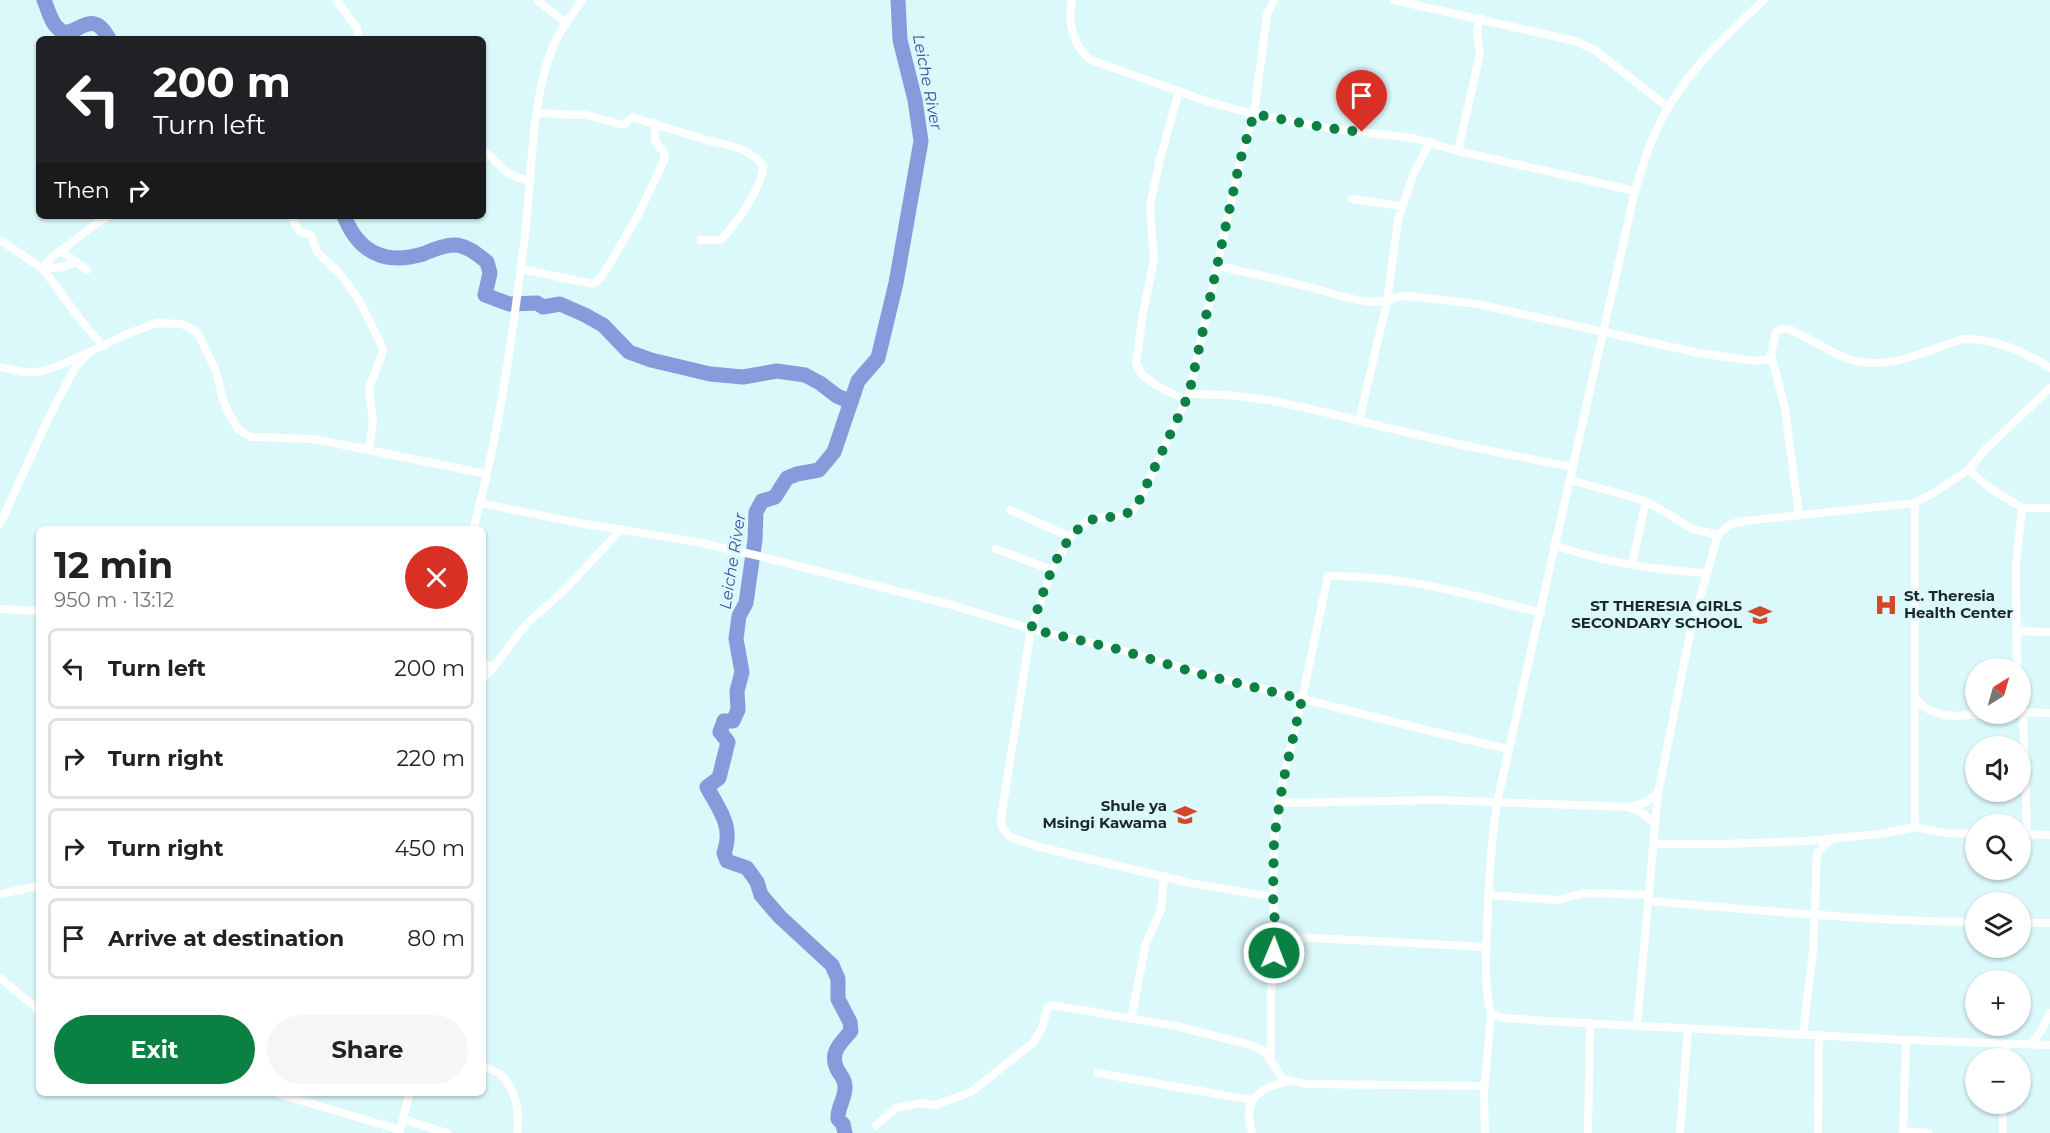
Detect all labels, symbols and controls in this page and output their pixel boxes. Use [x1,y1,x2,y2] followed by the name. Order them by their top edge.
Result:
[909,33,946,132] water label: Leiche River
[153,56,291,108] text: 200 m
[54,60,132,138] icon: left
[1336,70,1387,132] pin
[1345,79,1378,112] icon: arrive
[153,108,266,141] text: Turn left
[122,174,155,207] icon: right
[54,177,110,204] text: Then
[716,511,750,611] water label: Leiche River
[54,543,173,587] text: 12 min
[405,546,468,609] button: close
[1904,586,2013,622] place label: St. Theresia Health Center
[54,588,174,612] text: 950 m · 13:12
[1873,592,1899,618] hospital icon: St. Theresia Health Center
[1571,596,1742,632] place label: ST THERESIA GIRLS SECONDARY SCHOOL
[1747,602,1773,628] school or university icon: ST THERESIA GIRLS SECONDARY SCHOOL
[57,652,90,685] icon: left
[108,655,206,682] text: Turn left
[394,655,465,682] text: 200 m
[1965,658,2031,724] north arrow
[1965,658,2031,1114] map controls
[1965,736,2031,802] button: sound
[57,742,90,775] icon: right
[108,745,223,772] text: Turn right
[396,745,465,772] text: 220 m
[1043,796,1167,832] place label: Shule ya Msingi Kawama
[1172,802,1198,828] school or university icon: Shule ya Msingi Kawama
[1965,814,2031,880] button: search
[57,832,90,865] icon: right
[108,835,223,862] text: Turn right
[394,835,465,862] text: 450 m
[1965,892,2031,958] button: layers
[1242,921,1306,985] position arrow
[57,922,90,955] icon: arrive
[108,925,344,952] text: Arrive at destination
[407,925,465,952] text: 80 m
[1965,970,2031,1036] button: +
[54,1015,255,1084] button: Exit
[267,1015,468,1084] button: Share
[1965,1048,2031,1114] button: −

